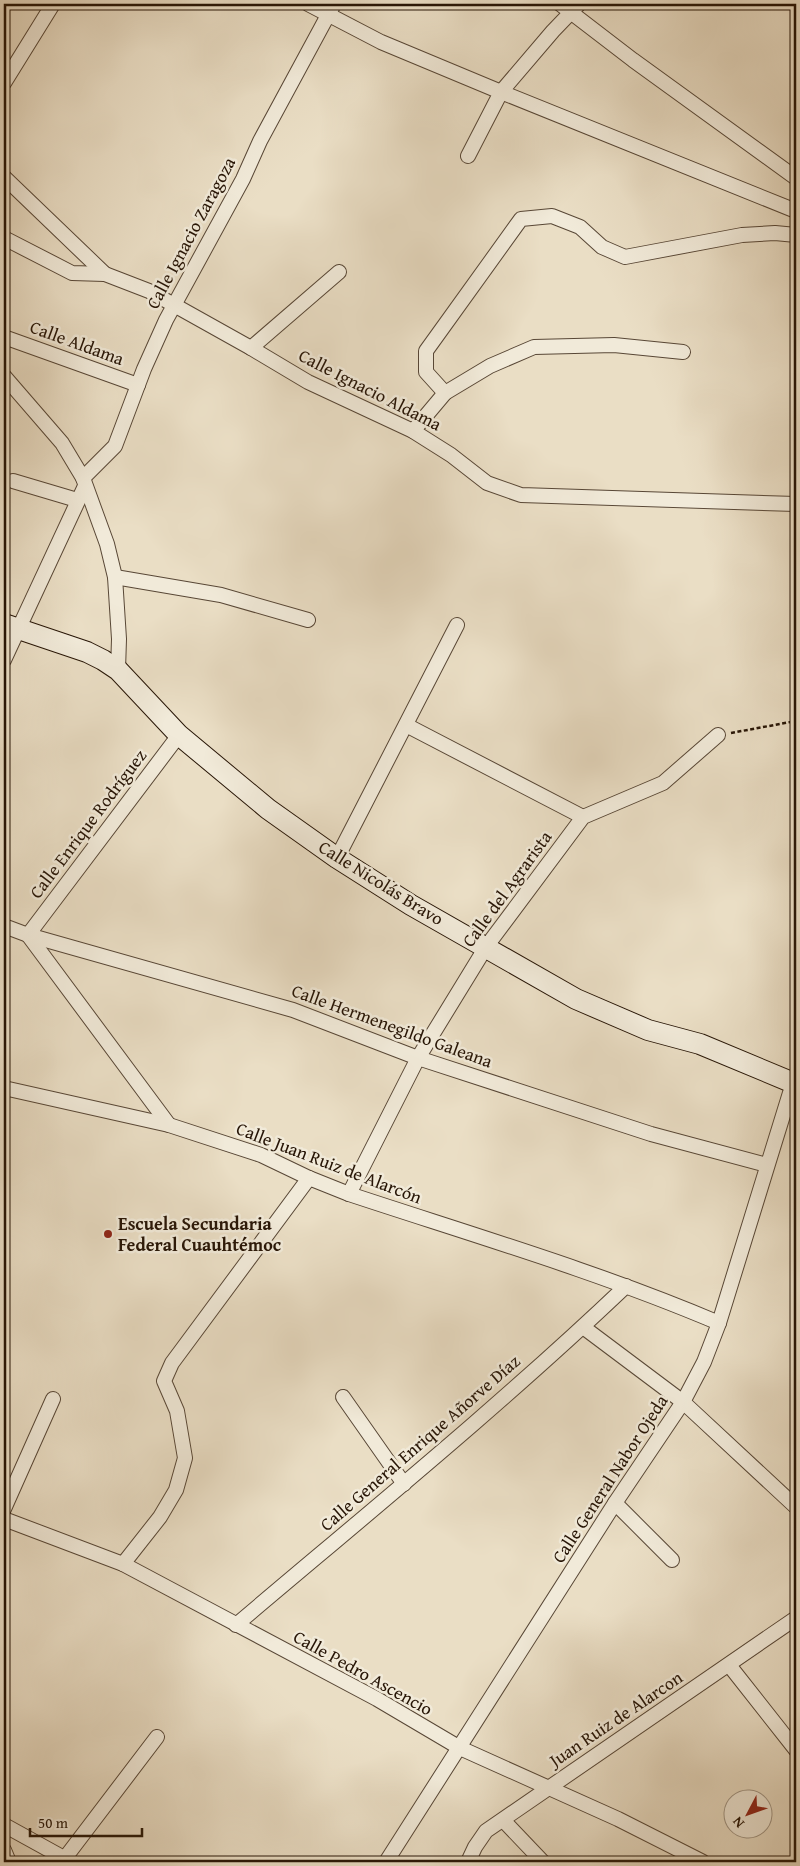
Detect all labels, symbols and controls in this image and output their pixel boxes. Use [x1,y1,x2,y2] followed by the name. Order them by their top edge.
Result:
[139,152,242,313] street label: Calle Ignacio Zaragoza
[26,313,128,372] street label: Calle Aldama
[294,342,447,438] street label: Calle Ignacio Aldama
[22,743,153,904] street label: Calle Enrique Rodríguez
[455,825,558,952] street label: Calle del Agrarista
[314,833,449,932] street label: Calle Nicolás Bravo
[288,977,497,1075] street label: Calle Hermenegildo Galeana
[233,1115,426,1210] street label: Calle Juan Ruiz de Alarcón
[118,1210,281,1258] place label: Escuela Secundaria Federal Cuauhtémoc
[102,1228,114,1240] marker: Escuela Secundaria Federal Cuauhtémoc
[314,1348,526,1537] street label: Calle General Enrique Añorve Díaz
[545,1389,674,1568] street label: Calle General Nabor Ojeda
[289,1623,438,1722] street label: Calle Pedro Ascencio
[542,1664,688,1774] street label: Juan Ruiz de Alarcon
[722,1788,772,1838] north arrow
[30,1806,142,1838] scale bar
[38,1812,69,1833] text: 50 m
[727,1812,749,1833] text: N

